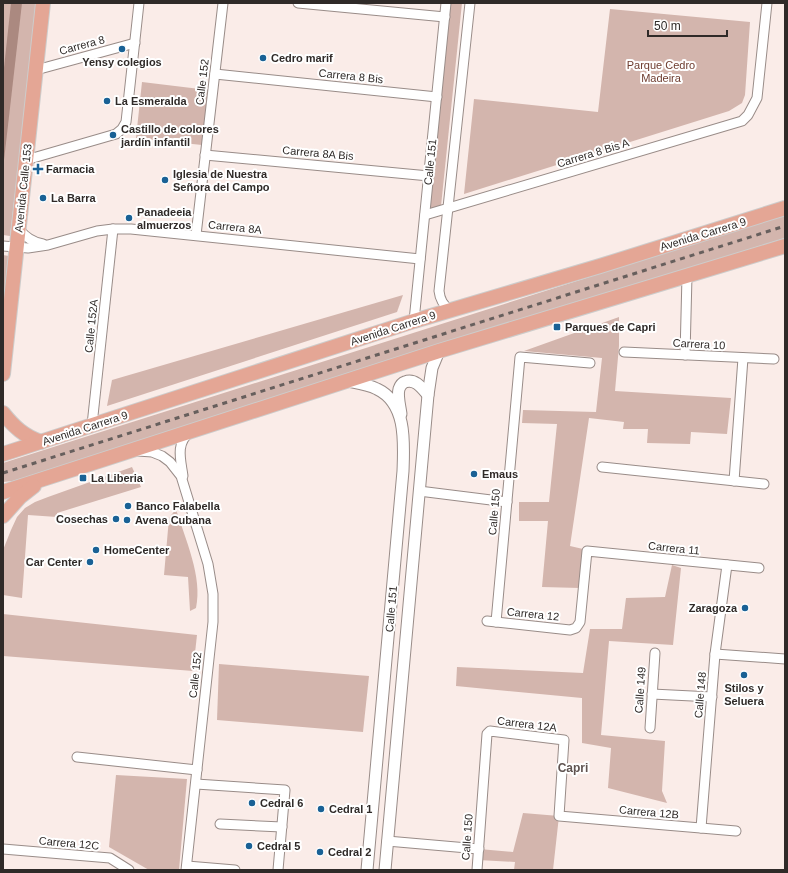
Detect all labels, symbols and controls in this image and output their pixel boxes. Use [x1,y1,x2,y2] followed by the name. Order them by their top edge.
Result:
[648,12,727,38] scale bar
[654,19,681,33] text: 50 m
[58,33,106,57] street label: Carrera 8
[117,44,127,54] marker: Yensy colegios
[271,52,333,64] place label: Cedro marif
[258,53,268,63] marker: Cedro marif
[82,56,162,68] place label: Yensy colegios
[193,58,211,106] street label: Calle 152
[627,59,695,84] park label: Parque Cedro Madeira
[318,67,384,85] street label: Carrera 8 Bis
[115,95,187,107] place label: La Esmeralda
[102,96,112,106] marker: La Esmeralda
[120,123,219,148] place label: Castillo de colores jardín infantil
[108,130,118,140] marker: Castillo de colores jardín infantil
[556,136,631,170] street label: Carrera 8 Bis A
[422,138,438,186] street label: Calle 151
[12,143,34,233] street label: Avenida Calle 153
[282,144,355,162] street label: Carrera 8A Bis
[46,163,95,175] place label: Farmacia
[33,164,43,174] marker: Farmacia
[173,168,270,193] place label: Iglesia de Nuestra Señora del Campo
[160,175,170,185] marker: Iglesia de Nuestra Señora del Campo
[51,192,97,204] place label: La Barra
[38,193,48,203] marker: La Barra
[137,206,192,231] place label: Panadeeia almuerzos
[124,213,134,223] marker: Panadeeia almuerzos
[659,215,747,253] street label: Avenida Carrera 9
[208,218,263,236] street label: Carrera 8A
[82,298,100,353] street label: Calle 152A
[349,309,437,347] street label: Avenida Carrera 9
[565,321,655,333] place label: Parques de Capri
[552,322,562,332] marker: Parques de Capri
[672,337,726,351] street label: Carrera 10
[41,409,129,447] street label: Avenida Carrera 9
[482,468,518,480] place label: Emaus
[469,469,479,479] marker: Emaus
[91,472,144,484] place label: La Liberia
[78,473,88,483] marker: La Liberia
[486,488,502,536] street label: Calle 150
[136,500,221,512] place label: Banco Falabella
[123,501,133,511] marker: Banco Falabella
[56,513,108,525] place label: Cosechas
[111,514,121,524] marker: Cosechas
[135,514,212,526] place label: Avena Cubana
[122,515,132,525] marker: Avena Cubana
[648,539,700,557] street label: Carrera 11
[104,544,170,556] place label: HomeCenter
[91,545,101,555] marker: HomeCenter
[26,556,83,568] place label: Car Center
[85,557,95,567] marker: Car Center
[383,585,399,633] street label: Calle 151
[689,602,738,614] place label: Zaragoza
[740,603,750,613] marker: Zaragoza
[506,605,560,623] street label: Carrera 12
[187,651,203,699] street label: Calle 152
[632,666,648,714] street label: Calle 149
[739,670,749,680] marker: Stilos y Seluera
[692,671,708,719] street label: Calle 148
[724,682,765,707] place label: Stilos y Seluera
[497,714,558,734] street label: Carrera 12A
[558,761,588,775] district label: Capri
[260,797,303,809] place label: Cedral 6
[247,798,257,808] marker: Cedral 6
[329,803,372,815] place label: Cedral 1
[619,803,679,821] street label: Carrera 12B
[316,804,326,814] marker: Cedral 1
[459,813,475,861] street label: Calle 150
[38,834,100,852] street label: Carrera 12C
[257,840,300,852] place label: Cedral 5
[244,841,254,851] marker: Cedral 5
[328,846,371,858] place label: Cedral 2
[315,847,325,857] marker: Cedral 2

